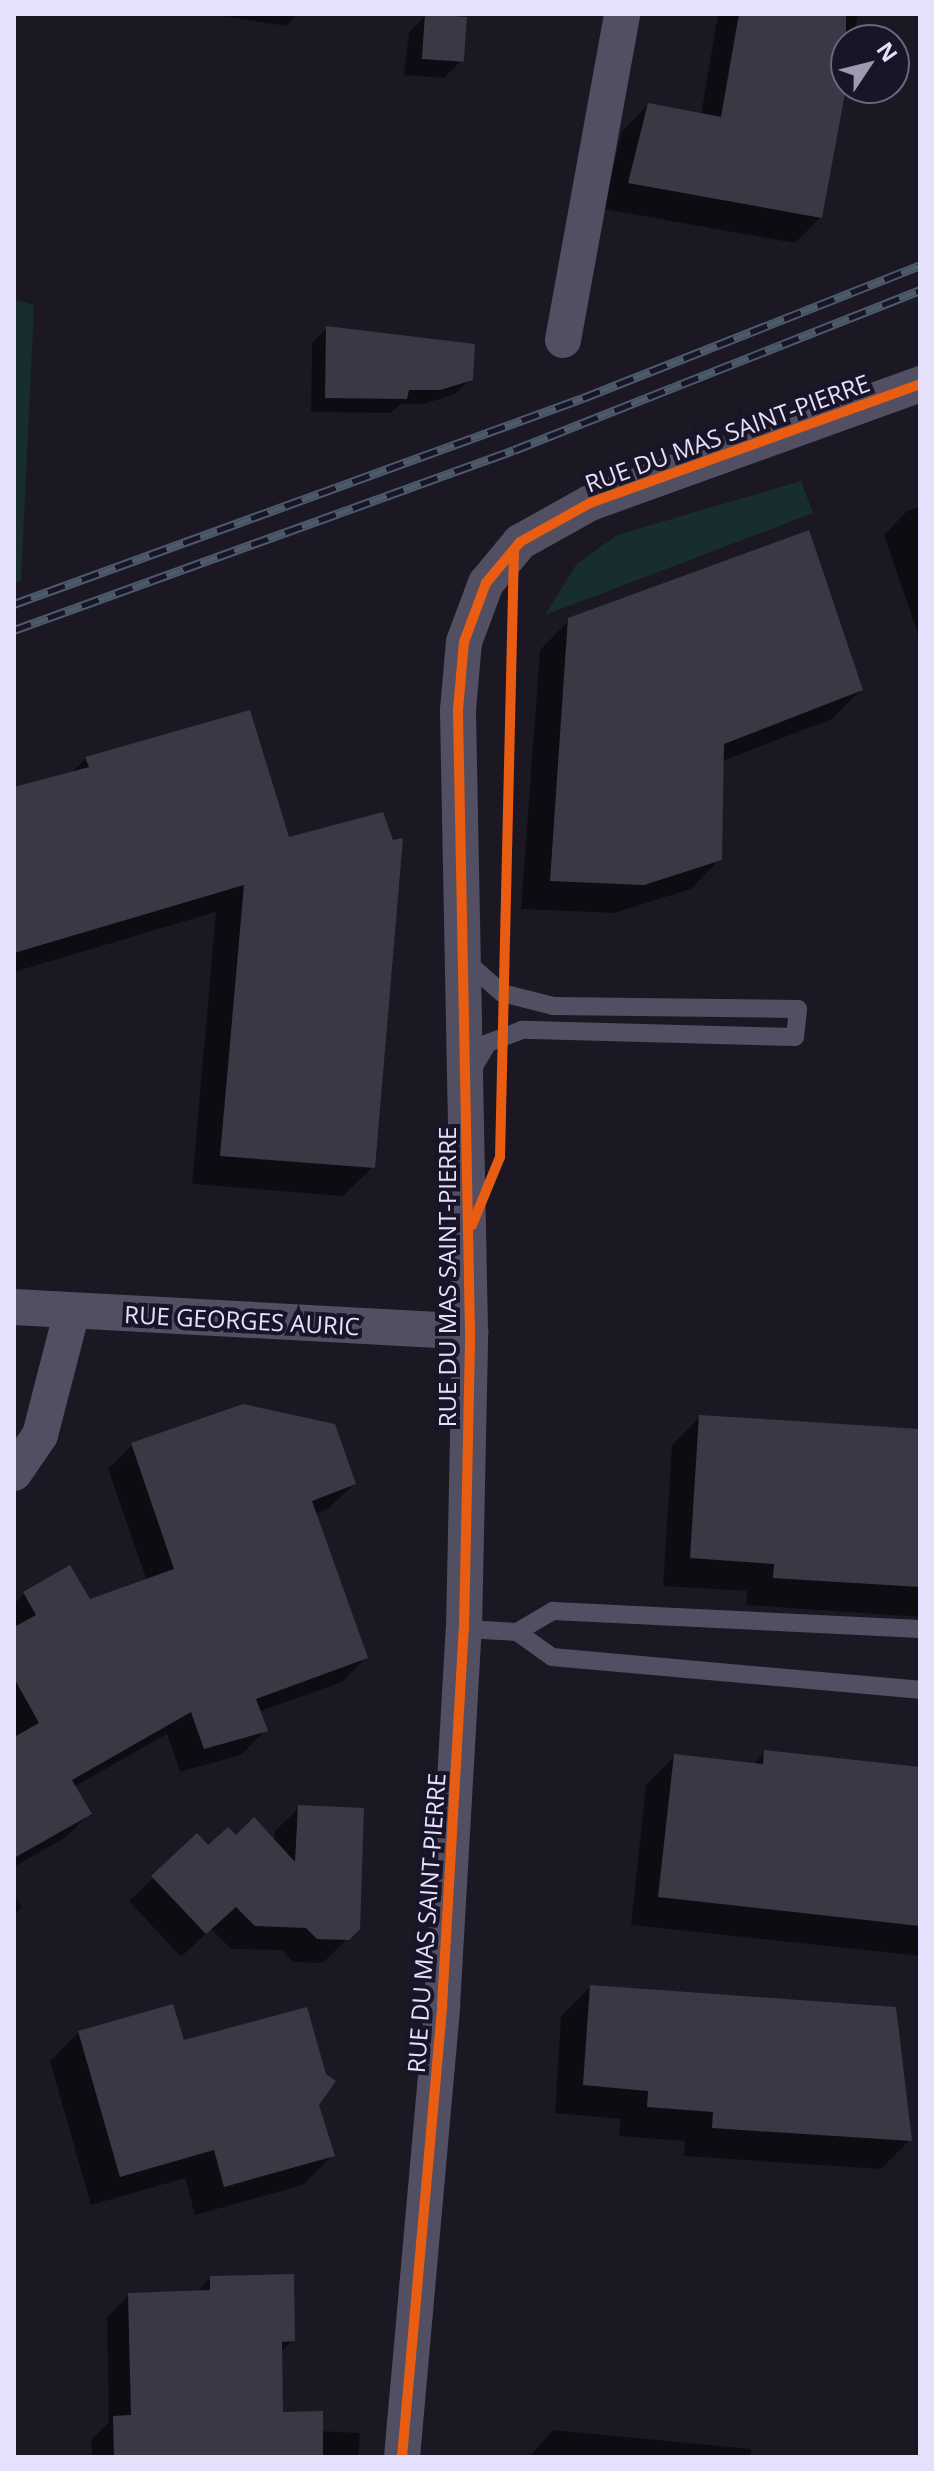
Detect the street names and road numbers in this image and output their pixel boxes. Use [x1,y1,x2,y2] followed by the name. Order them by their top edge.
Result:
[581,368,873,498] street label: RUE DU MAS SAINT-PIERRE
[433,1127,461,1427] street label: RUE DU MAS SAINT-PIERRE
[124,1299,360,1341] street label: RUE GEORGES AURIC
[401,1772,451,2074] street label: RUE DU MAS SAINT-PIERRE

